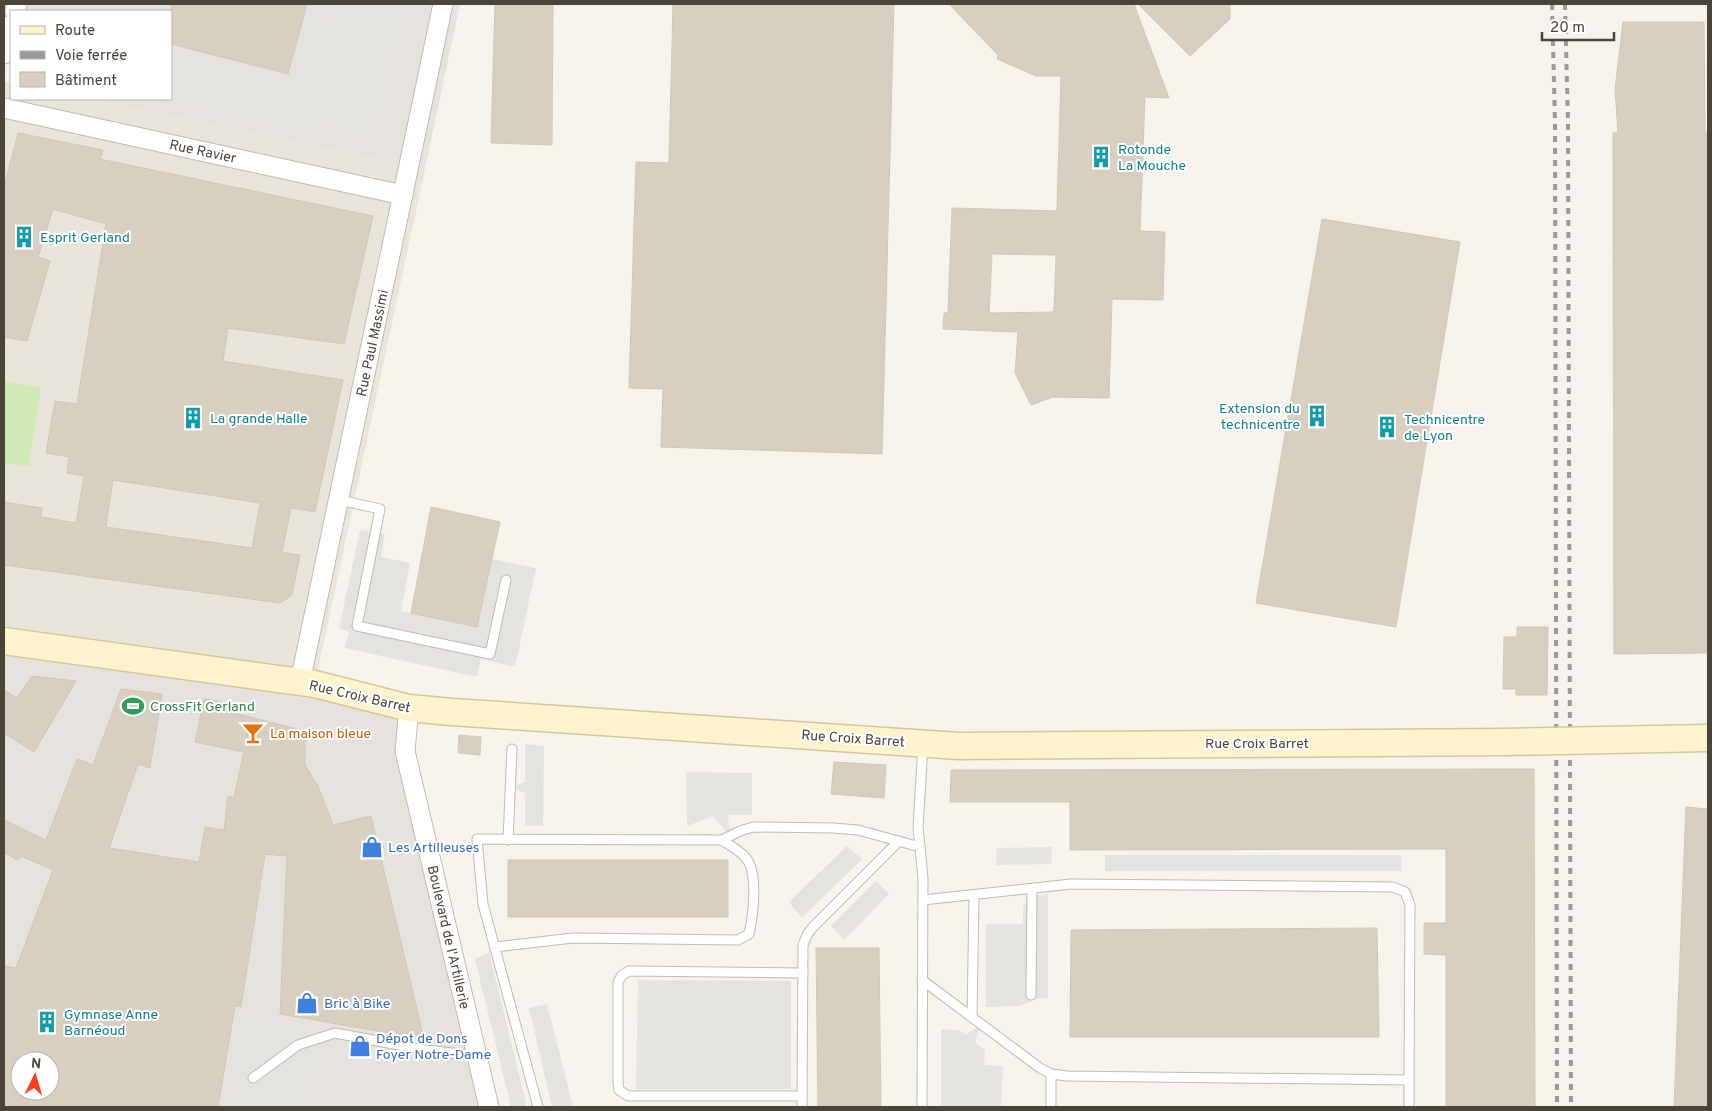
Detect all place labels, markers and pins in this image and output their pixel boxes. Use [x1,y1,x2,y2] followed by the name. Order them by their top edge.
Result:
[1118,142,1186,175] place label: Rotonde La Mouche
[1088,144,1114,170] building icon: Rotonde La Mouche
[11,224,37,250] building icon: Esprit Gerland
[40,230,130,247] place label: Esprit Gerland
[1219,401,1300,434] place label: Extension du technicentre
[1304,403,1330,429] building icon: Extension du technicentre
[180,405,206,431] building icon: La grande Halle
[210,411,308,428] place label: La grande Halle
[1404,412,1485,445] place label: Technicentre de Lyon
[1374,414,1400,440] building icon: Technicentre de Lyon
[120,693,146,719] sports icon: CrossFit Gerland
[150,699,255,716] place label: CrossFit Gerland
[240,720,266,746] bar icon: La maison bleue
[270,726,371,743] place label: La maison bleue
[359,834,385,860] shop icon: Les Artilleuses
[388,840,479,857] place label: Les Artilleuses
[294,990,320,1016] shop icon: Bric à Bike
[324,996,390,1013] place label: Bric à Bike
[64,1007,158,1040] place label: Gymnase Anne Barnéoud
[34,1009,60,1035] building icon: Gymnase Anne Barnéoud
[376,1031,491,1064] place label: Dépot de Dons Foyer Notre-Dame
[347,1033,373,1059] shop icon: Dépot de Dons Foyer Notre-Dame

